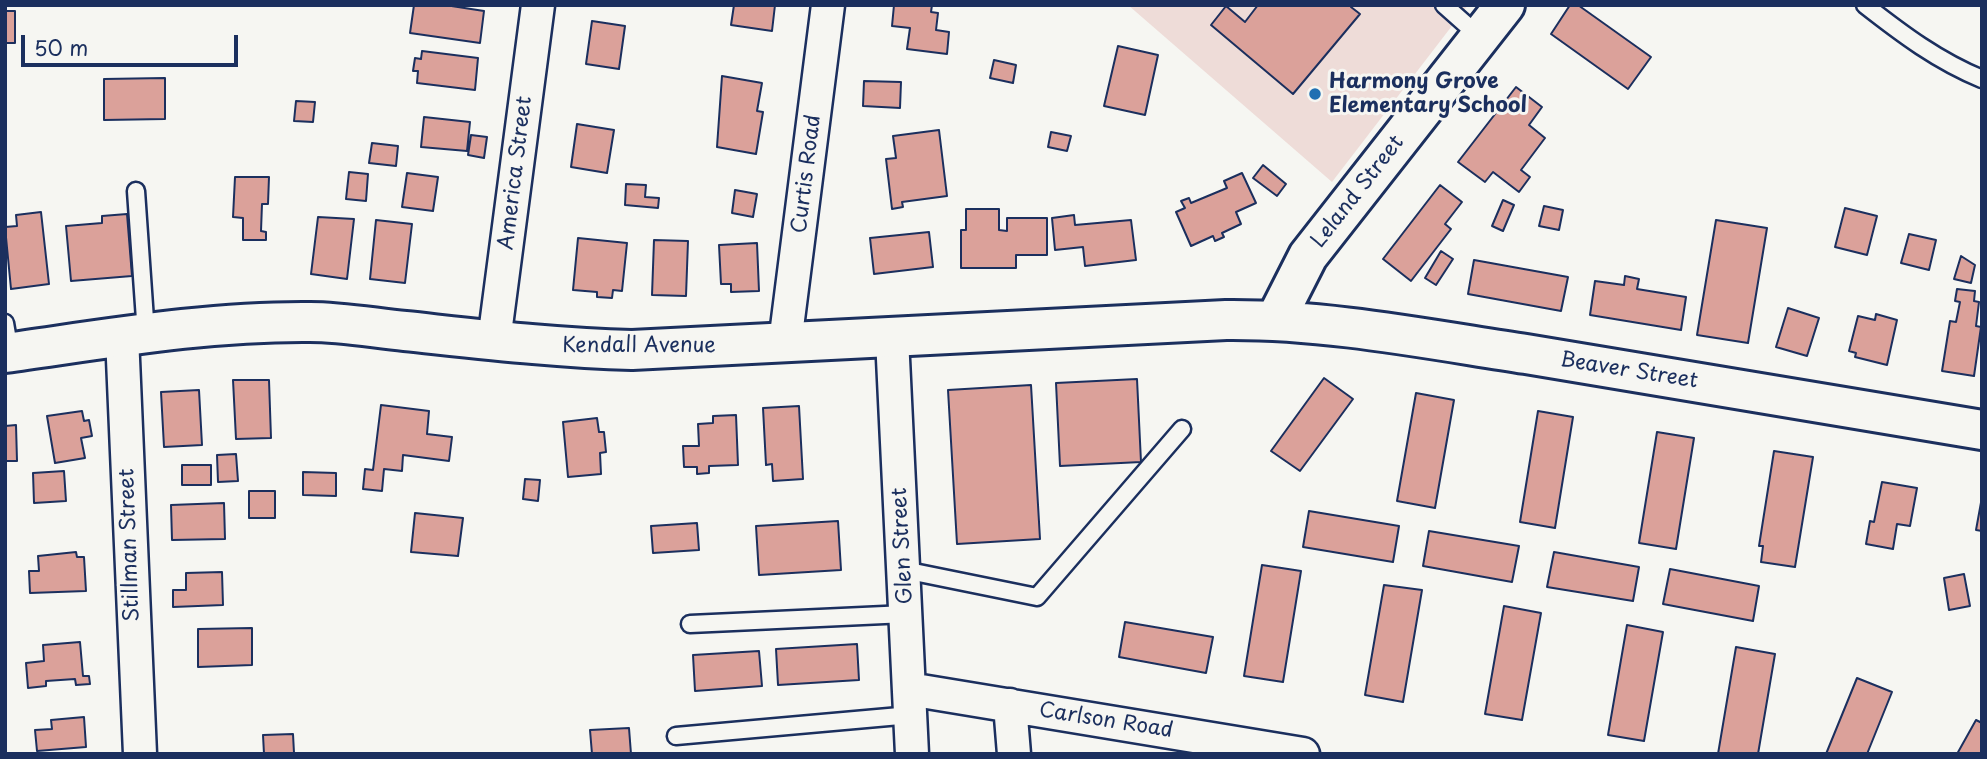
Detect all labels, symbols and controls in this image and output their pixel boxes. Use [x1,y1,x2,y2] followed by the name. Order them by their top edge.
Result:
[24,21,242,65] scale bar
[34,31,88,63] text: 50 m
[1329,69,1527,119] place label: Harmony Grove Elementary School
[1307,86,1323,102] marker: Harmony Grove Elementary School
[494,95,538,251] street label: America Street
[787,113,827,235] street label: Curtis Road
[1306,131,1410,253] street label: Leland Street
[562,333,716,359] street label: Kendall Avenue
[1558,348,1700,394] street label: Beaver Street
[115,468,145,622] street label: Stillman Street
[887,487,919,605] street label: Glen Street
[1037,698,1175,744] street label: Carlson Road

